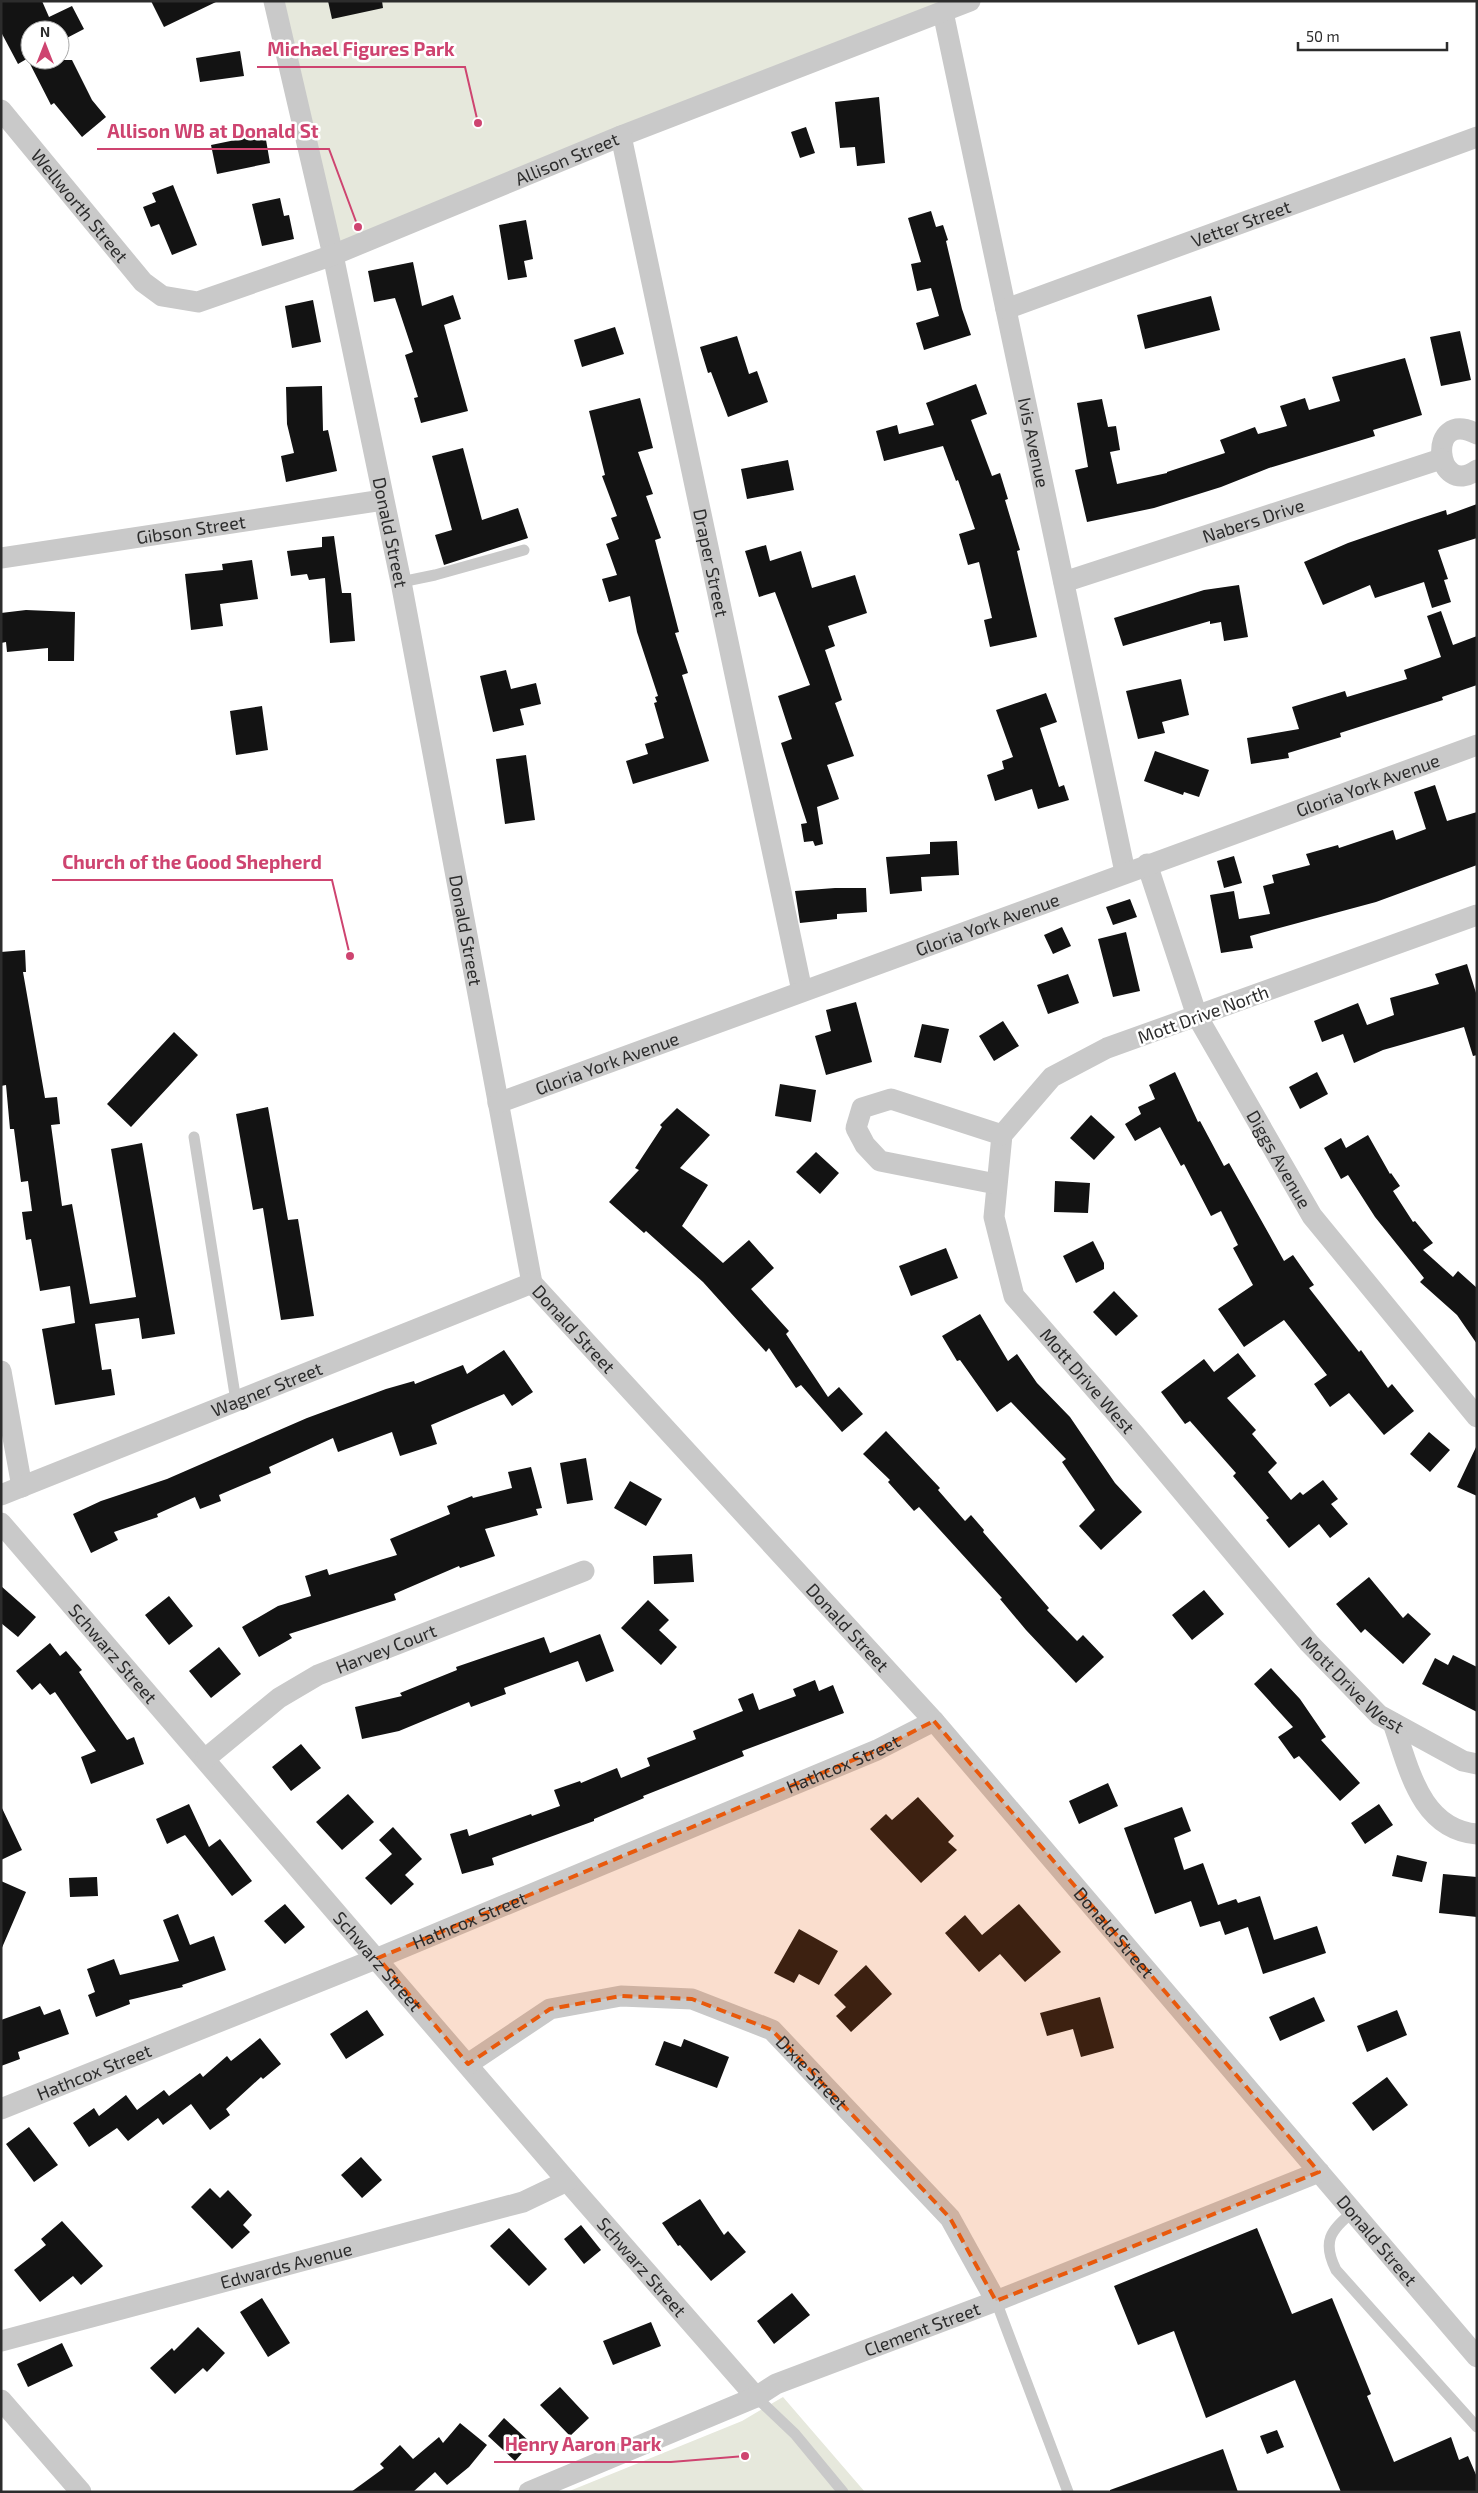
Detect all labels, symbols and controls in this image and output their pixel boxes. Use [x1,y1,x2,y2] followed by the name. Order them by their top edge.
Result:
[20,20,70,70] north arrow
[1298,20,1447,52] scale bar
[40,23,50,40] text: N
[1306,27,1340,45] text: 50 m
[257,33,465,67] callout: Michael Figures Park
[267,37,455,60] text: Michael Figures Park
[97,115,329,149] callout: Allison WB at Donald St
[107,119,319,142] text: Allison WB at Donald St
[512,127,622,190] street label: Allison Street
[27,144,133,267] street label: Wellworth Street
[1188,195,1294,251] street label: Vetter Street
[1014,395,1054,490] street label: Ivis Avenue
[368,475,413,589] street label: Donald Street
[1200,493,1307,547] street label: Nabers Drive
[689,506,733,619] street label: Draper Street
[135,510,247,548] street label: Gibson Street
[1293,749,1443,821] street label: Gloria York Avenue
[52,846,332,880] callout: Church of the Good Shepherd
[62,850,322,873] text: Church of the Good Shepherd
[445,873,487,988] street label: Donald Street
[912,888,1062,960] street label: Gloria York Avenue
[1134,980,1272,1048] street label: Mott Drive North
[532,1027,682,1100] street label: Gloria York Avenue
[1242,1106,1316,1212] street label: Diggs Avenue
[528,1280,620,1378] street label: Donald Street
[1036,1323,1140,1438] street label: Mott Drive West
[208,1357,326,1421] street label: Wagner Street
[802,1578,894,1676] street label: Donald Street
[64,1599,162,1708] street label: Schwarz Street
[332,1619,439,1678] street label: Harvey Court
[1297,1631,1408,1738] street label: Mott Drive West
[783,1729,904,1798] street label: Hathcox Street
[1069,1882,1159,1982] street label: Donald Street
[409,1886,530,1953] street label: Hathcox Street
[329,1907,427,2016] street label: Schwarz Street
[772,2031,852,2114] street label: Dixie Street
[33,2039,154,2105] street label: Hathcox Street
[1332,2190,1422,2290] street label: Donald Street
[593,2213,691,2321] street label: Schwarz Street
[218,2237,354,2293] street label: Edwards Avenue
[861,2297,983,2361] street label: Clement Street
[494,2428,671,2462] callout: Henry Aaron Park
[505,2432,662,2456] text: Henry Aaron Park

